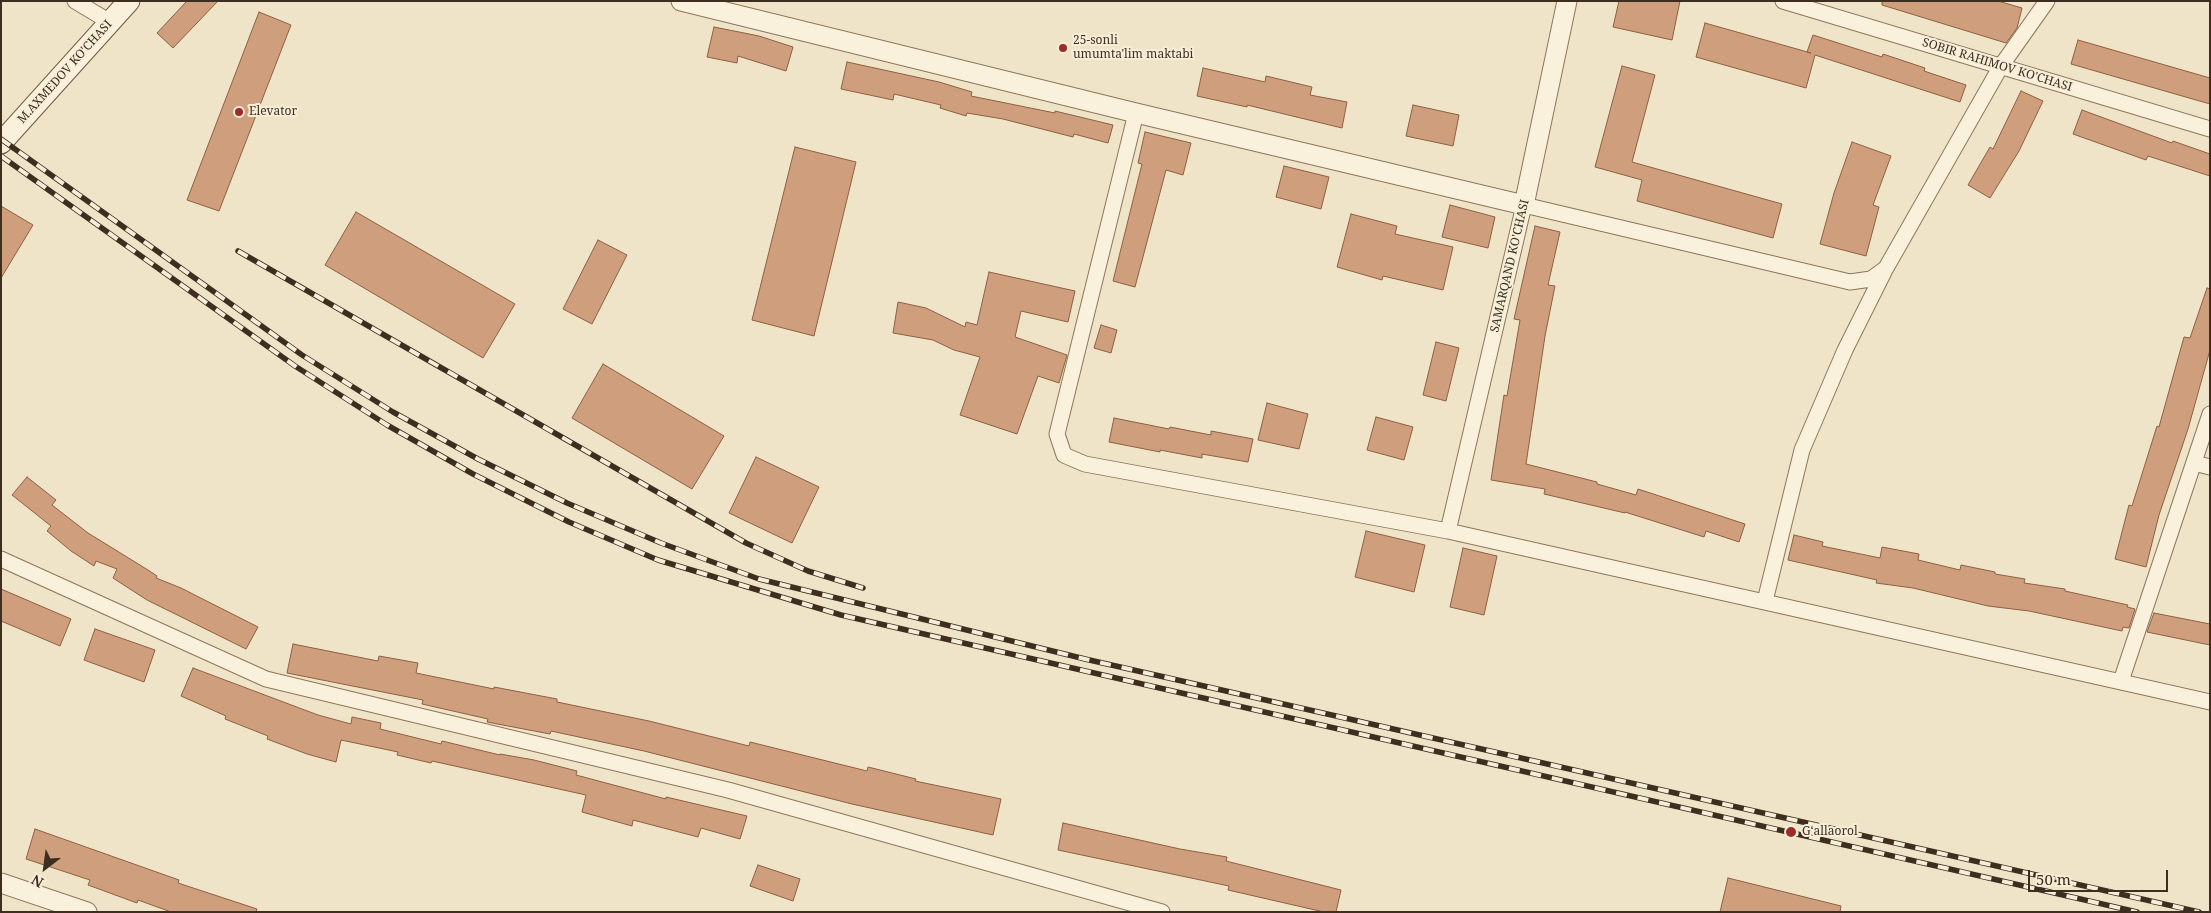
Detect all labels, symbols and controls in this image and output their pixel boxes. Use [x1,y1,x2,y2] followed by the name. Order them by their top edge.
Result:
[15,17,115,127] street label: M.AXMEDOV KO'CHASI
[1073,34,1193,62] place label: 25-sonli umumta'lim maktabi
[1920,35,2074,95] street label: SOBIR RAHIMOV KO'CHASI
[1057,42,1069,54] marker: 25-sonli umumta'lim maktabi
[249,105,297,119] place label: Elevator
[233,106,245,118] marker: Elevator
[1488,198,1532,334] street label: SAMARQAND KO'CHASI
[1784,825,1798,839] marker: Gʻallaorol
[1802,825,1858,839] place label: Gʻallaorol
[20,843,70,893] north arrow
[2031,860,2171,892] scale bar
[2036,869,2071,889] text: 50 m
[28,870,47,892] text: N

